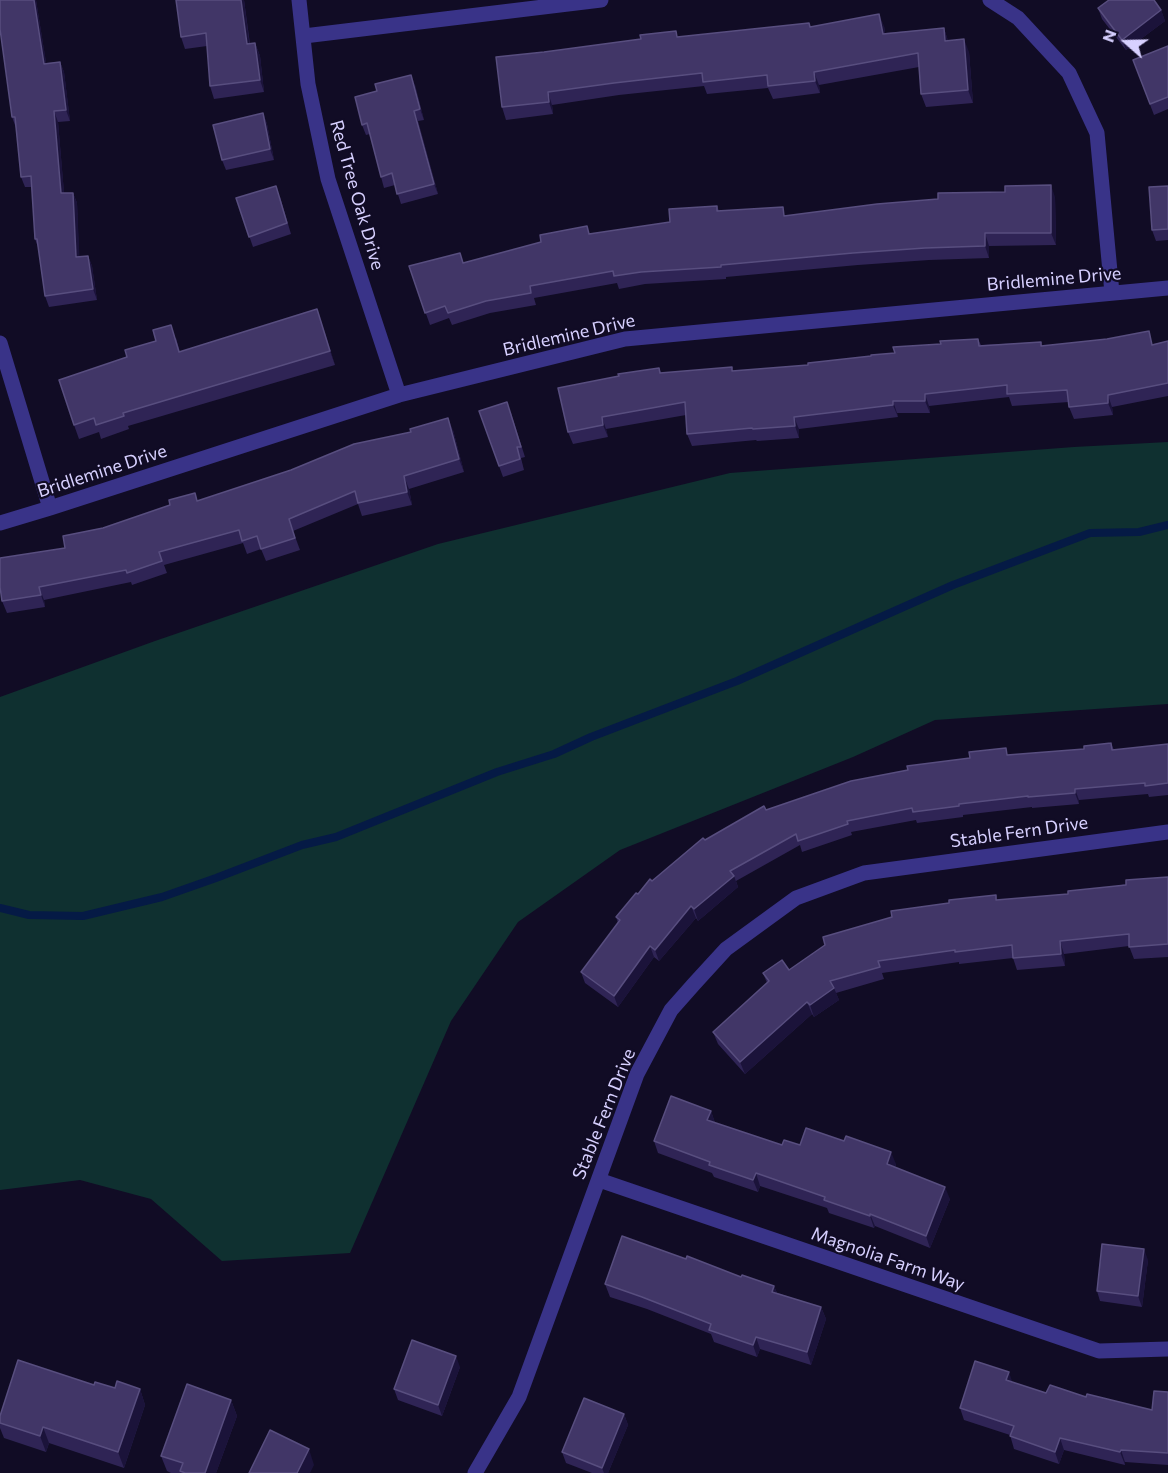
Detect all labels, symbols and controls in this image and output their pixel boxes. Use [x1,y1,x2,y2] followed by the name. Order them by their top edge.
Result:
[1096,12,1156,72] north arrow
[1098,27,1120,45] text: N
[325,118,389,272] street label: Red Tree Oak Drive
[986,262,1122,296] street label: Bridlemine Drive
[501,309,637,361] street label: Bridlemine Drive
[34,440,170,502] street label: Bridlemine Drive
[949,812,1089,852] street label: Stable Fern Drive
[568,1045,640,1183] street label: Stable Fern Drive
[808,1223,968,1295] street label: Magnolia Farm Way

